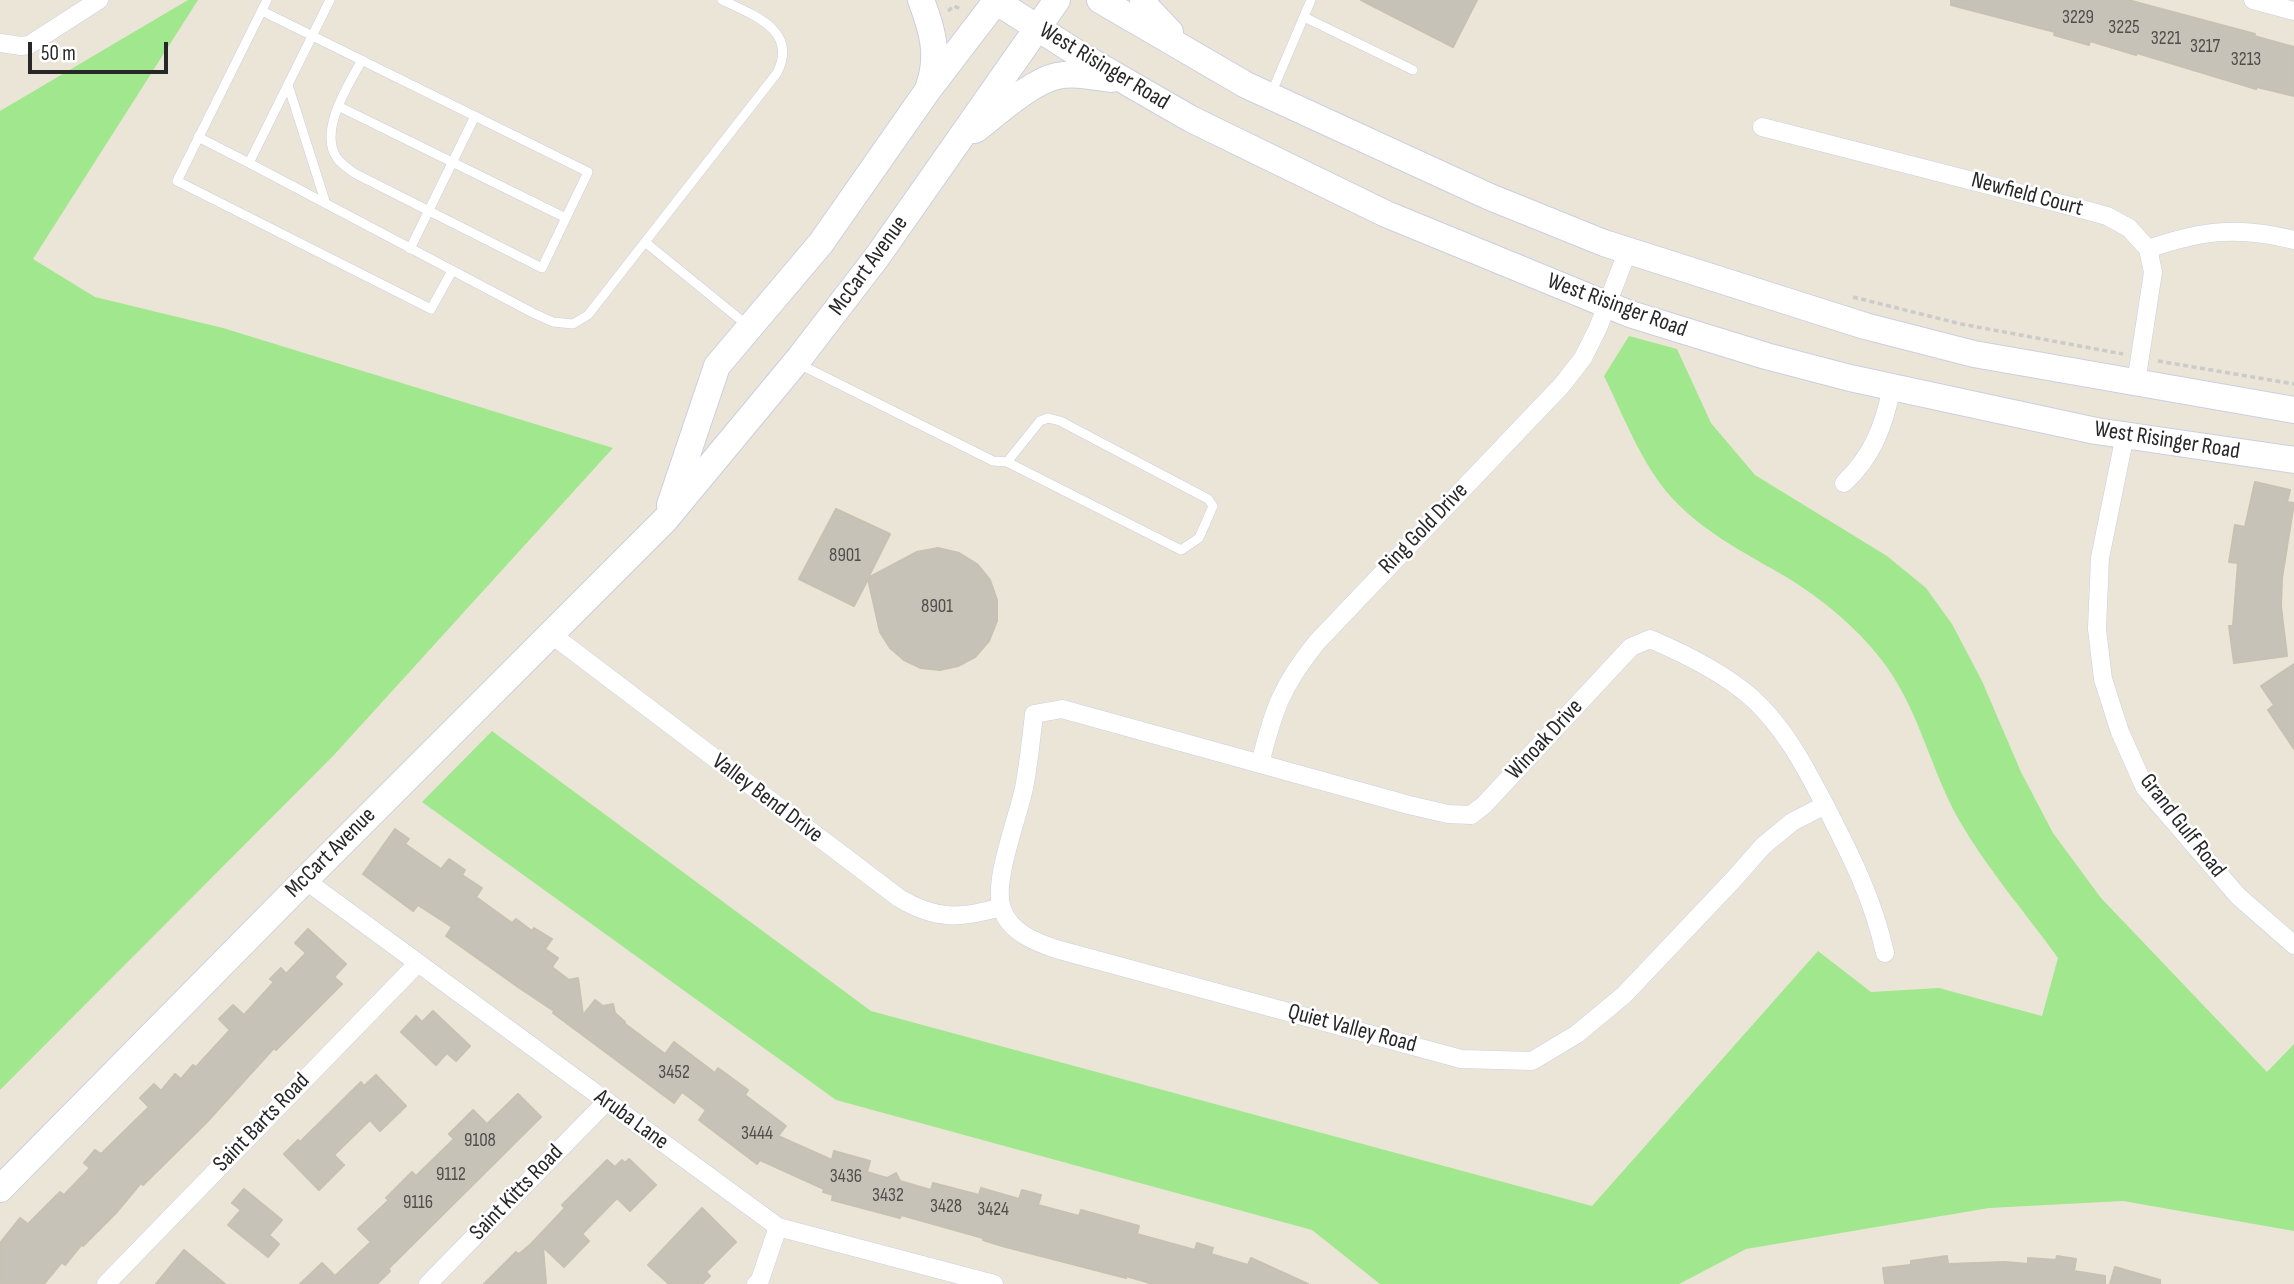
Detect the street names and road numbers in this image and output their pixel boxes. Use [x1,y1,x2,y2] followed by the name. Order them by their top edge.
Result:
[1034,17,1174,117] street label: West Risinger Road
[1968,167,2086,223] street label: Newfield Court
[824,211,914,321] street label: McCart Avenue
[1543,268,1691,344] street label: West Risinger Road
[2092,416,2242,466] street label: West Risinger Road
[1374,478,1474,580] street label: Ring Gold Drive
[1501,694,1589,786] street label: Winoak Drive
[706,748,828,850] street label: Valley Bend Drive
[2133,769,2231,883] street label: Grand Gulf Road
[280,802,382,904] street label: McCart Avenue
[1285,999,1419,1059] street label: Quiet Valley Road
[208,1068,316,1178] street label: Saint Barts Road
[589,1084,673,1156] street label: Aruba Lane
[465,1139,569,1247] street label: Saint Kitts Road

